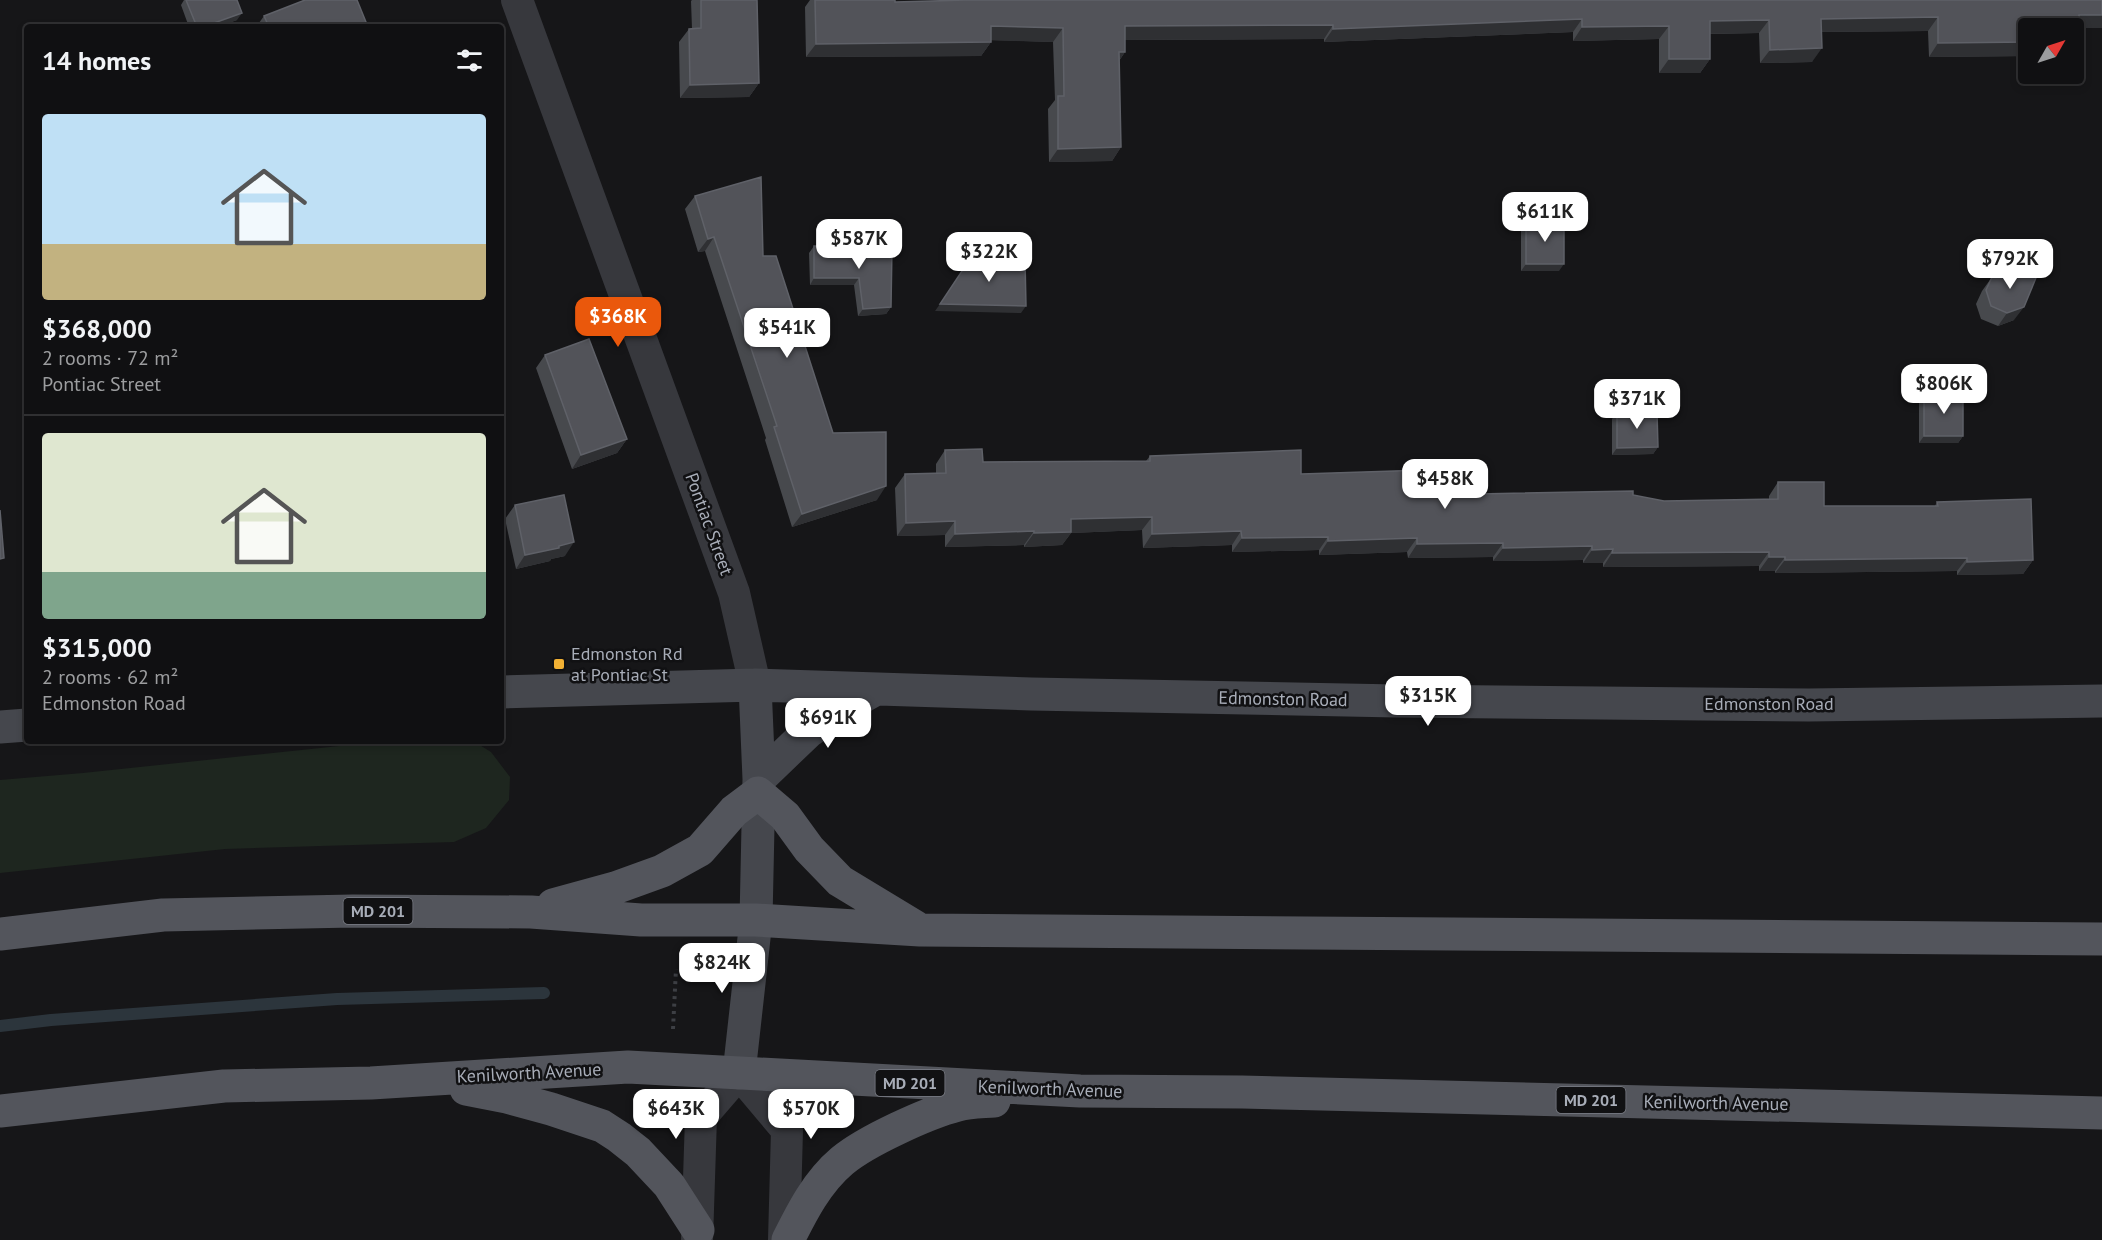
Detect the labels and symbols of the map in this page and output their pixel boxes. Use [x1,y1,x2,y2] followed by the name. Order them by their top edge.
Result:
[2018,18,2084,84] north arrow
[1503,192,1587,243] pin: $611K
[817,219,901,270] pin: $587K
[947,232,1031,283] pin: $322K
[1968,239,2052,290] pin: $792K
[576,297,660,348] pin: $368K
[745,308,829,359] pin: $541K
[1902,364,1986,415] pin: $806K
[1595,379,1679,430] pin: $371K
[1403,459,1487,510] pin: $458K
[680,470,739,578] street label: Pontiac Street
[571,642,683,686] place label: Edmonston Rd at Pontiac St
[552,657,566,671] marker: Edmonston Rd at Pontiac St
[1386,676,1470,727] pin: $315K
[1218,686,1348,711] street label: Edmonston Road
[1704,692,1834,715] street label: Edmonston Road
[786,698,870,749] pin: $691K
[344,898,412,924] road number: MD 201
[680,943,764,994] pin: $824K
[456,1057,602,1088] street label: Kenilworth Avenue
[876,1070,944,1096] road number: MD 201
[977,1074,1123,1103] street label: Kenilworth Avenue
[1556,1087,1626,1113] road number: MD 201
[634,1089,718,1140] pin: $643K
[769,1089,853,1140] pin: $570K
[1643,1090,1789,1115] street label: Kenilworth Avenue

